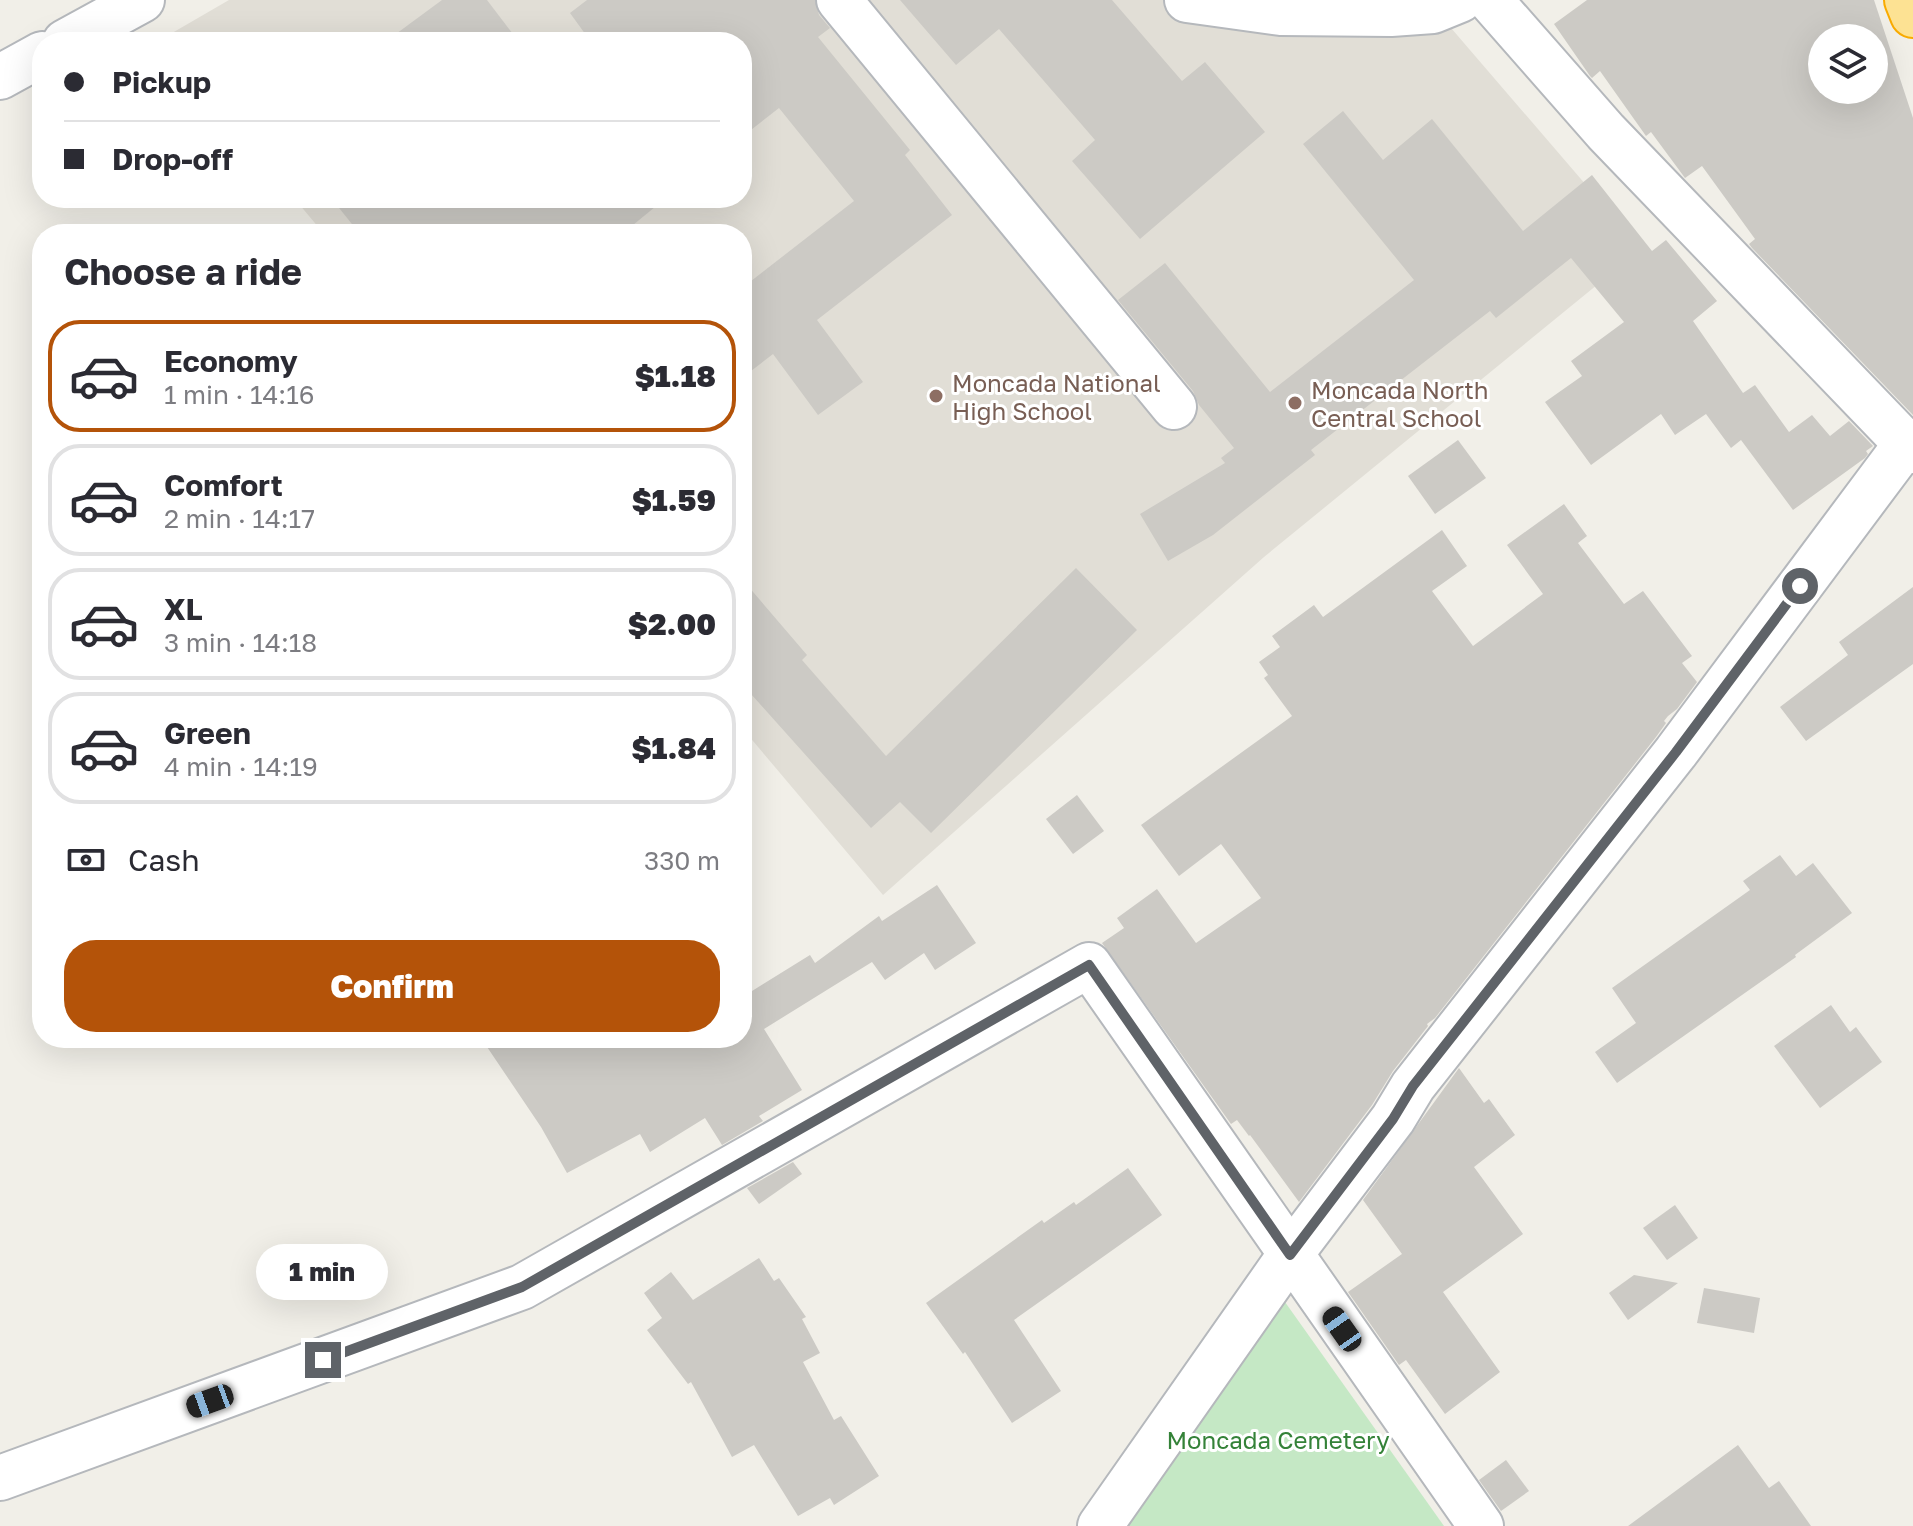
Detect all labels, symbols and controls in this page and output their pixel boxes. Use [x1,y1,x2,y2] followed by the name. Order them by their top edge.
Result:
[1808,24,1888,104] map controls
[1808,24,1888,104] button: layers
[112,64,211,100] text: Pickup
[112,141,233,177] text: Drop-off
[64,250,302,293] text: Choose a ride
[68,340,140,412] icon: car
[164,343,298,379] text: Economy
[635,358,716,394] text: $1.18
[952,368,1161,425] place label: Moncada National High School
[1311,375,1489,432] place label: Moncada North Central School
[164,379,315,410] text: 1 min · 14:16
[927,387,945,405] marker: Moncada National High School
[1286,394,1304,412] marker: Moncada North Central School
[68,464,140,536] icon: car
[164,467,283,503] text: Comfort
[632,482,716,518] text: $1.59
[164,503,315,534] text: 2 min · 14:17
[1782,568,1818,604] route start
[68,588,140,660] icon: car
[164,591,203,627] text: XL
[628,606,716,642] text: $2.00
[164,627,317,658] text: 3 min · 14:18
[68,712,140,784] icon: car
[164,715,251,751] text: Green
[631,730,716,766] text: $1.84
[164,751,318,782] text: 4 min · 14:19
[64,838,108,882] icon: cash
[128,842,200,878] text: Cash
[644,845,720,876] text: 330 m
[64,940,720,1032] button: Confirm
[257,1244,389,1300] callout: 1 min
[289,1256,355,1287] text: 1 min
[1318,1302,1366,1356] car
[305,1342,341,1378] route end
[183,1382,237,1420] car
[1166,1425,1390,1454] park label: Moncada Cemetery

